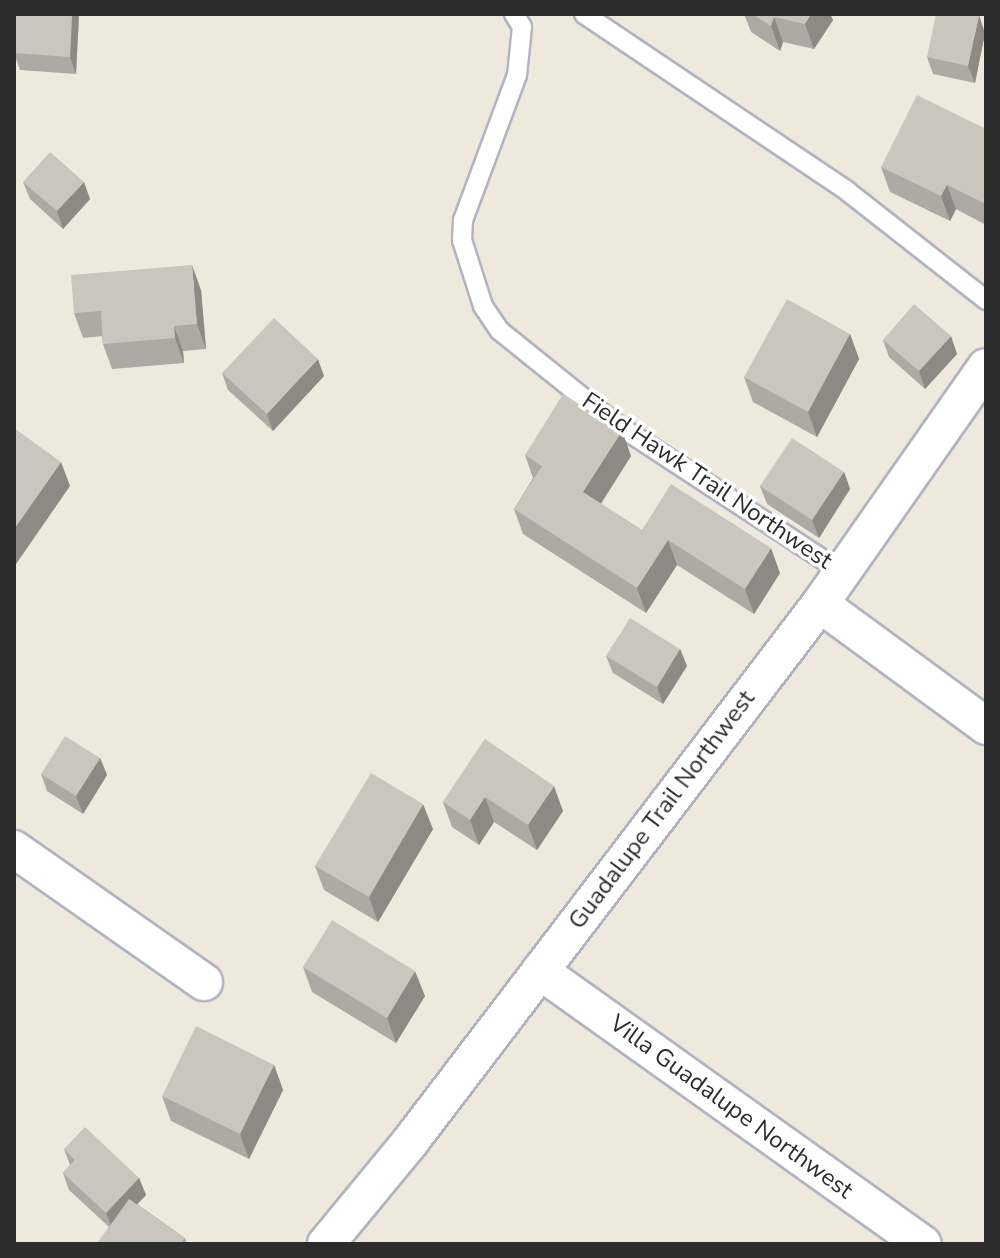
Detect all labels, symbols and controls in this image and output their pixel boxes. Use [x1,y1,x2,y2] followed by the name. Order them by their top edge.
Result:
[577,386,837,576] street label: Field Hawk Trail Northwest
[563,685,761,935] street label: Guadalupe Trail Northwest
[604,1009,858,1205] street label: Villa Guadalupe Northwest

